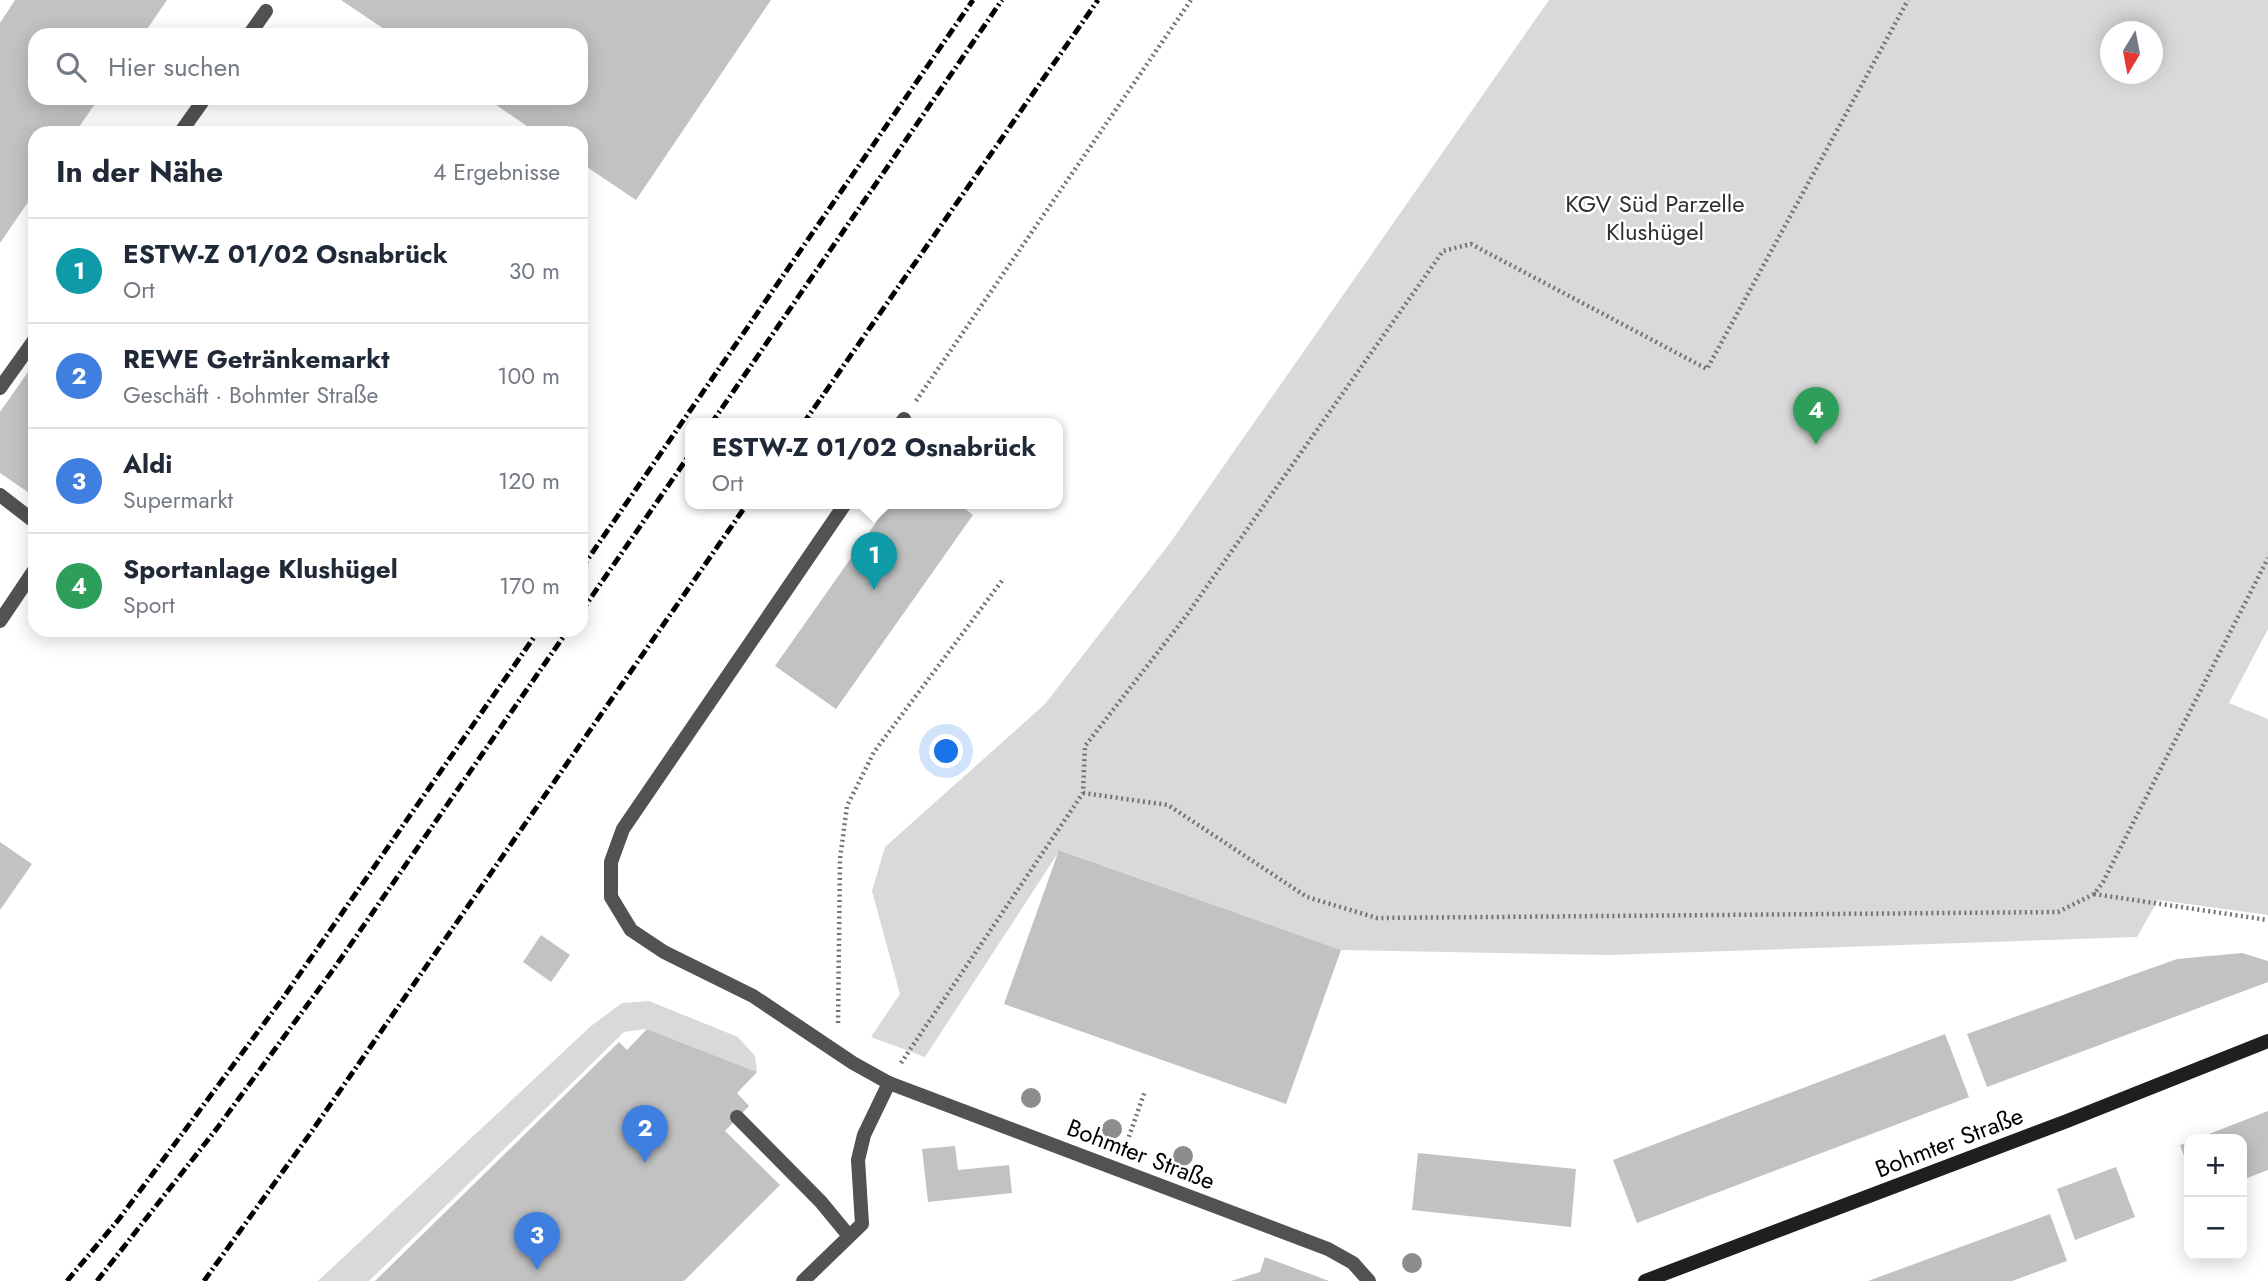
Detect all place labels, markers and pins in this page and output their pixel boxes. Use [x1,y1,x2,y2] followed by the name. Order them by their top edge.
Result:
[1793,387,1839,445] pin: 4
[851,532,897,590] pin: 1
[622,1105,668,1163] pin: 2
[514,1212,560,1270] pin: 3

